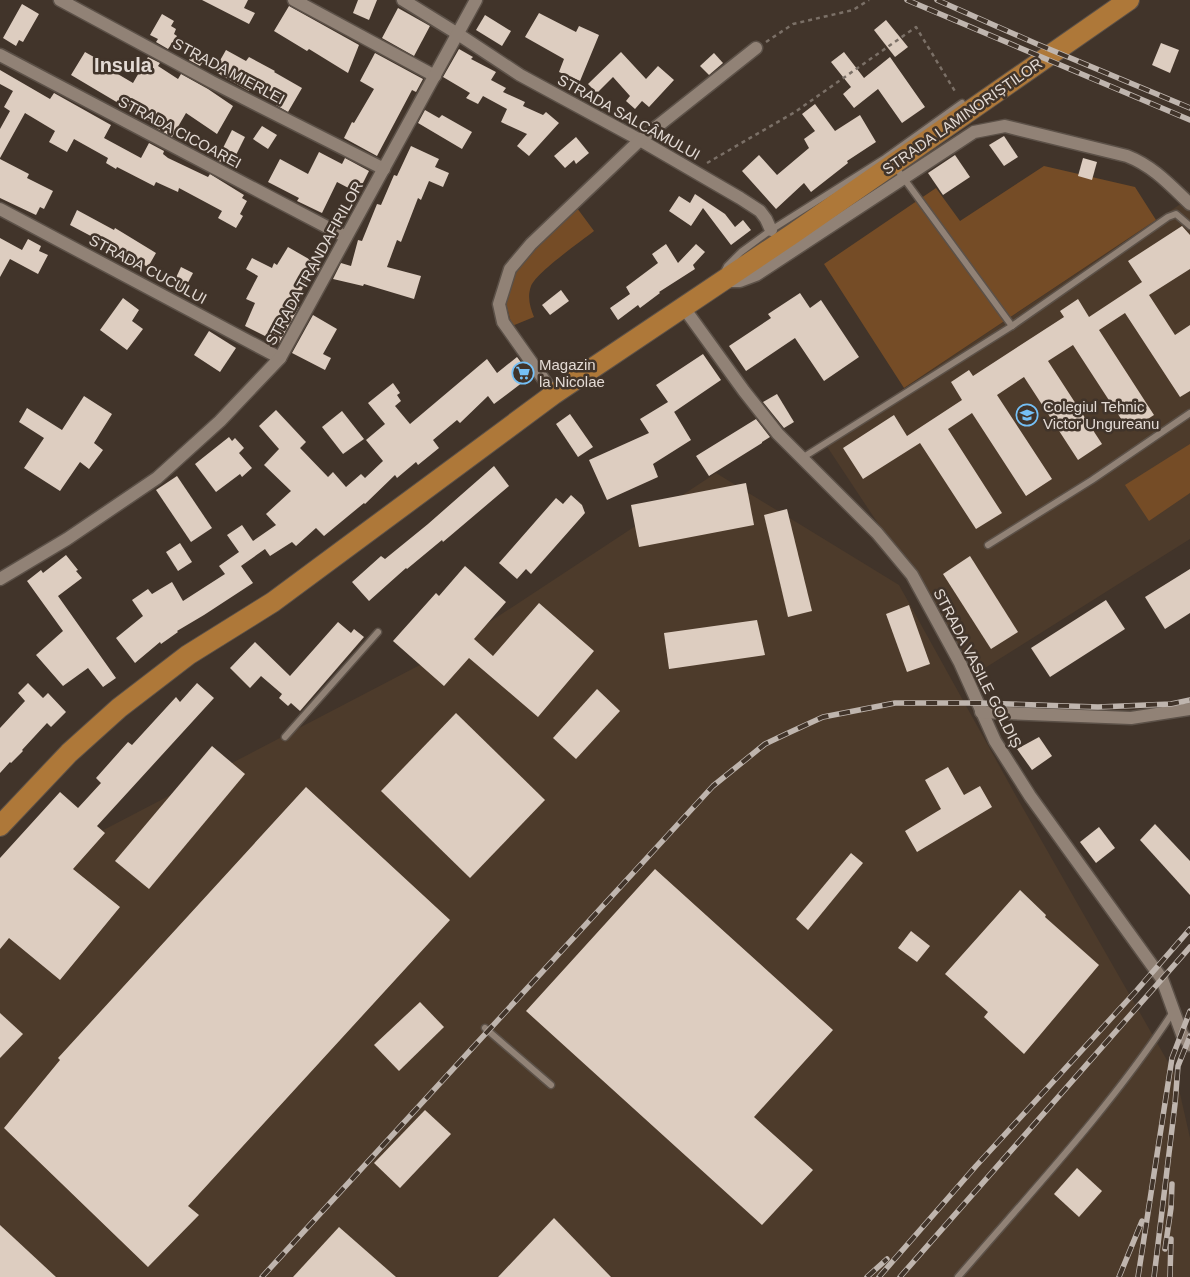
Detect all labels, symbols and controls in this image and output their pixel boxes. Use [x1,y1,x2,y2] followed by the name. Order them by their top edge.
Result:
[170,34,288,108] street label: STRADA MIERLEI
[94,54,153,76] district label: Insula
[879,54,1045,178] street label: STRADA LAMINORIȘTILOR
[555,71,703,163] street label: STRADA SALCÂMULUI
[116,92,244,172] street label: STRADA CICOAREI
[262,178,366,348] street label: STRADA TRANDAFIRILOR
[86,231,210,307] street label: STRADA CUCULUI
[539,356,605,390] place label: Magazin la Nicolae
[511,361,535,385] supermarket icon: Magazin la Nicolae
[1043,398,1159,432] place label: Colegiul Tehnic Victor Ungureanu
[1015,403,1039,427] school or university icon: Colegiul Tehnic Victor Ungureanu
[930,586,1026,750] street label: STRADA VASILE GOLDIȘ

